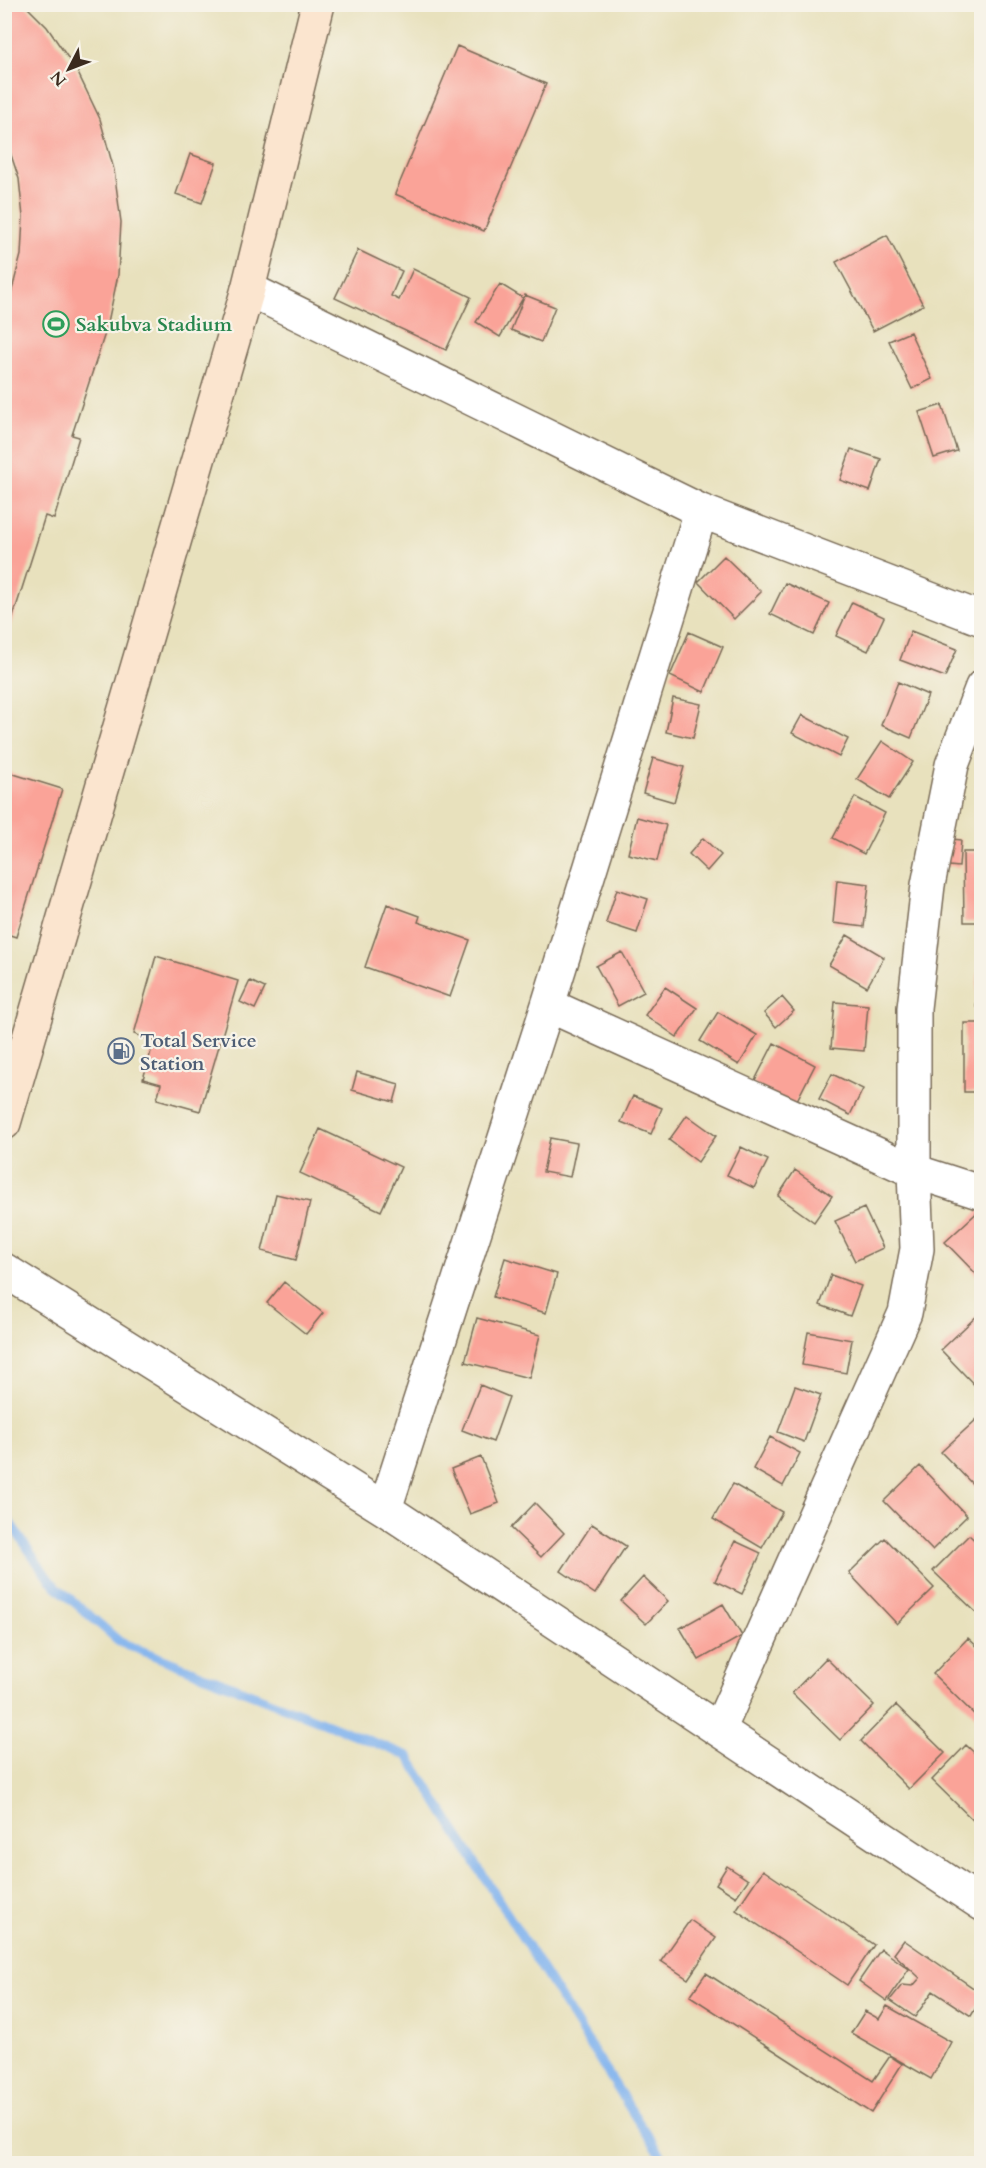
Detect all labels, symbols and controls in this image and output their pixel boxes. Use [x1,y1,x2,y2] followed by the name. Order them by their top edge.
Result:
[39,39,99,99] north arrow
[46,66,71,91] text: N
[41,309,71,339] sports icon: Sakubva Stadium
[76,311,233,338] place label: Sakubva Stadium
[140,1027,257,1077] place label: Total Service Station
[106,1036,136,1066] fuel station icon: Total Service Station

